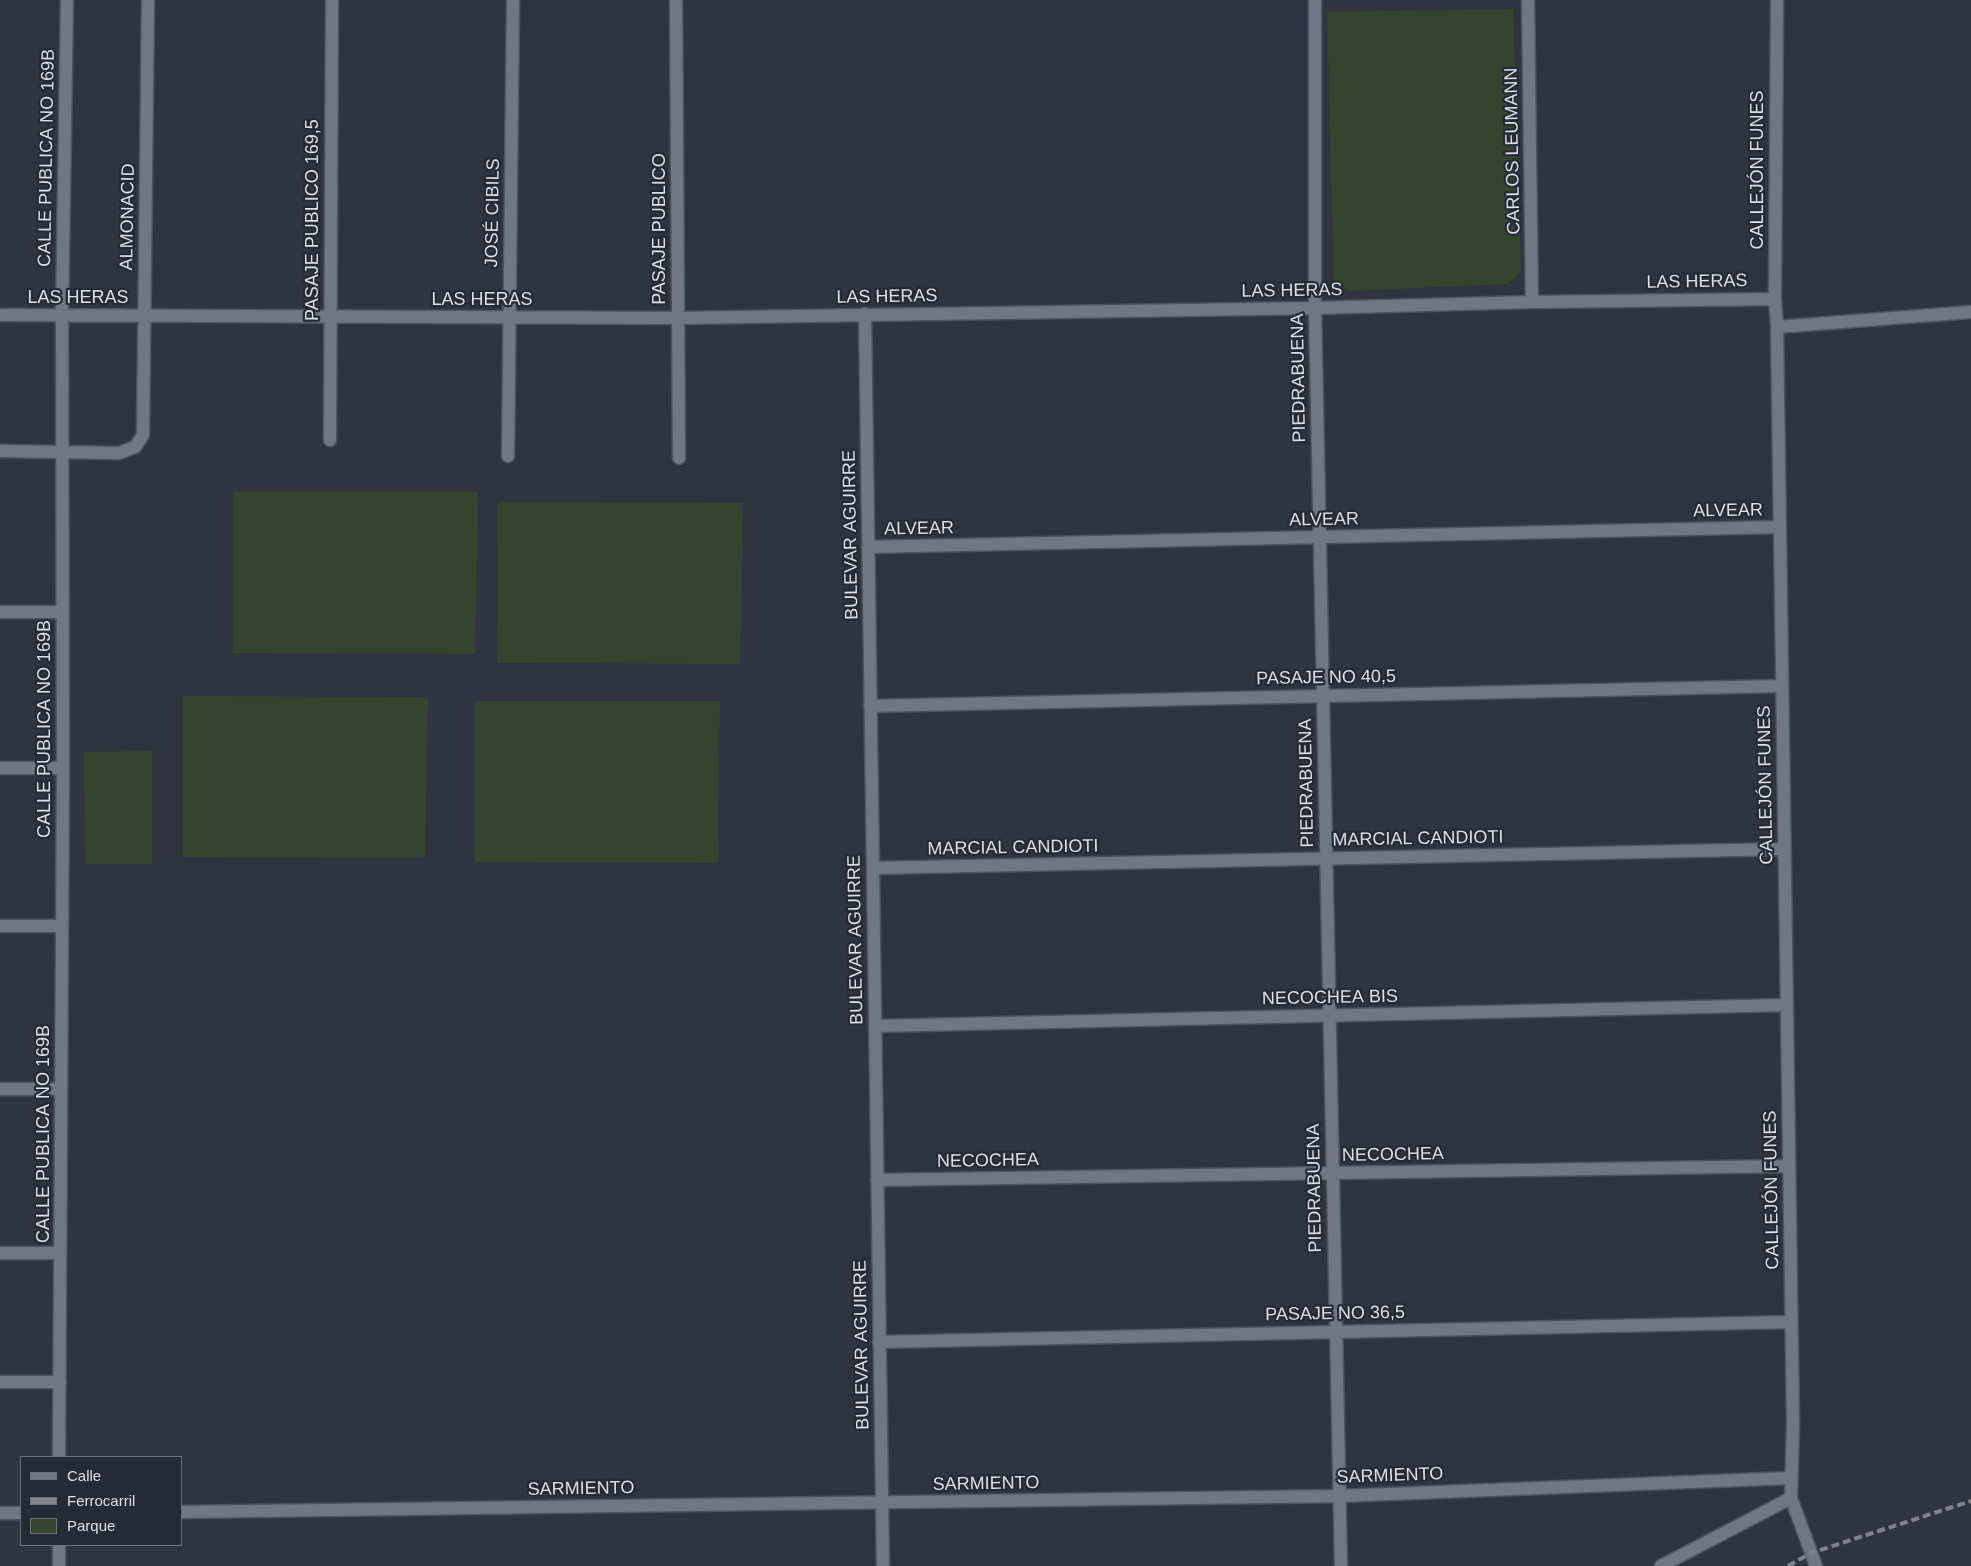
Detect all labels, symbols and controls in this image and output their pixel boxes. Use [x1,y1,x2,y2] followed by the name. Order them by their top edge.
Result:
[34,49,60,267] street label: CALLE PUBLICA NO 169B
[1501,67,1525,235] street label: CARLOS LEUMANN
[1747,90,1769,250] street label: CALLEJÓN FUNES
[302,119,324,321] street label: PASAJE PUBLICO 169,5
[649,153,671,305] street label: PASAJE PUBLICO
[481,158,505,268] street label: JOSÉ CIBILS
[116,163,140,271] street label: ALMONACID
[1646,270,1748,294] street label: LAS HERAS
[1241,279,1343,303] street label: LAS HERAS
[836,285,938,309] street label: LAS HERAS
[27,287,129,309] street label: LAS HERAS
[431,289,533,311] street label: LAS HERAS
[1287,313,1311,443] street label: PIEDRABUENA
[839,450,863,620] street label: BULEVAR AGUIRRE
[1693,500,1763,522] street label: ALVEAR
[1289,509,1359,531] street label: ALVEAR
[884,518,954,540] street label: ALVEAR
[34,620,56,838] street label: CALLE PUBLICA NO 169B
[1256,666,1396,690] street label: PASAJE NO 40,5
[1754,705,1778,865] street label: CALLEJÓN FUNES
[1295,718,1319,848] street label: PIEDRABUENA
[1332,827,1504,851] street label: MARCIAL CANDIOTI
[927,836,1099,860] street label: MARCIAL CANDIOTI
[844,855,868,1025] street label: BULEVAR AGUIRRE
[1262,986,1398,1010] street label: NECOCHEA BIS
[33,1025,55,1243] street label: CALLE PUBLICA NO 169B
[1760,1110,1784,1270] street label: CALLEJÓN FUNES
[1303,1123,1327,1253] street label: PIEDRABUENA
[1342,1143,1444,1167] street label: NECOCHEA
[937,1149,1039,1173] street label: NECOCHEA
[850,1260,874,1430] street label: BULEVAR AGUIRRE
[1265,1302,1405,1326] street label: PASAJE NO 36,5
[20,1456,182,1546] legend
[1336,1463,1444,1489] street label: SARMIENTO
[67,1467,101,1484] text: Calle
[932,1472,1040,1496] street label: SARMIENTO
[527,1477,635,1501] street label: SARMIENTO
[67,1492,135,1509] text: Ferrocarril
[67,1517,115,1534] text: Parque

